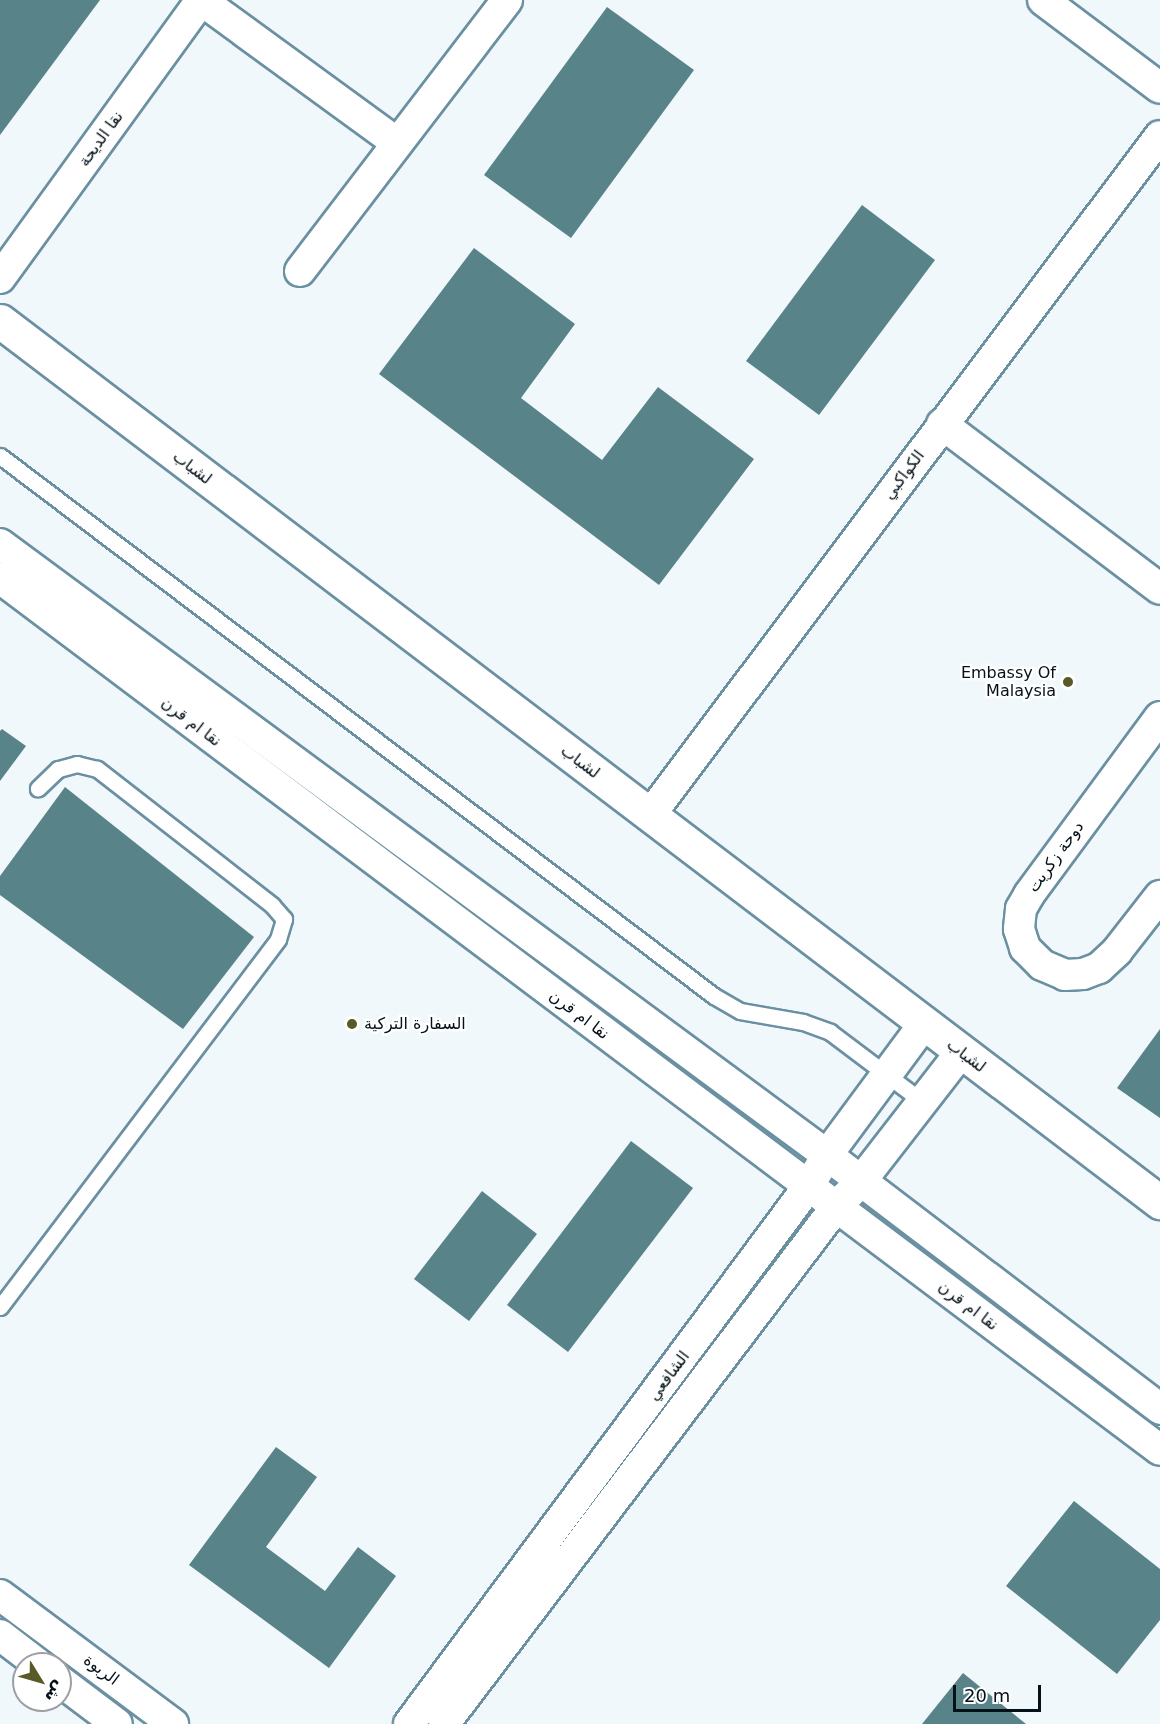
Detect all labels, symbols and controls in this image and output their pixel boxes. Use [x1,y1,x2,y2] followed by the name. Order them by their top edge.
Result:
[75,108,127,170] street label: نقا الديحة
[169,447,215,489] street label: لشباب
[879,447,929,503] street label: الكواكبي
[961,663,1056,701] place label: Embassy Of Malaysia
[1061,675,1075,689] marker: Embassy Of Malaysia
[157,693,225,751] street label: نقا ام قرن
[557,741,603,783] street label: لشباب
[1024,818,1088,896] street label: دوحة زكريت
[545,986,613,1044] street label: نقا ام قرن
[364,1014,466,1034] place label: السفارة التركية
[345,1017,359,1031] marker: السفارة التركية
[943,1035,989,1077] street label: لشباب
[934,1277,1002,1335] street label: نقا ام قرن
[644,1347,694,1405] street label: الشافعي
[80,1651,122,1689] street label: الربوة
[12,1652,72,1712] north arrow
[956,1673,1044,1711] scale bar
[41,1677,69,1706] text: ش
[964,1685,1010,1706] text: 20 m

